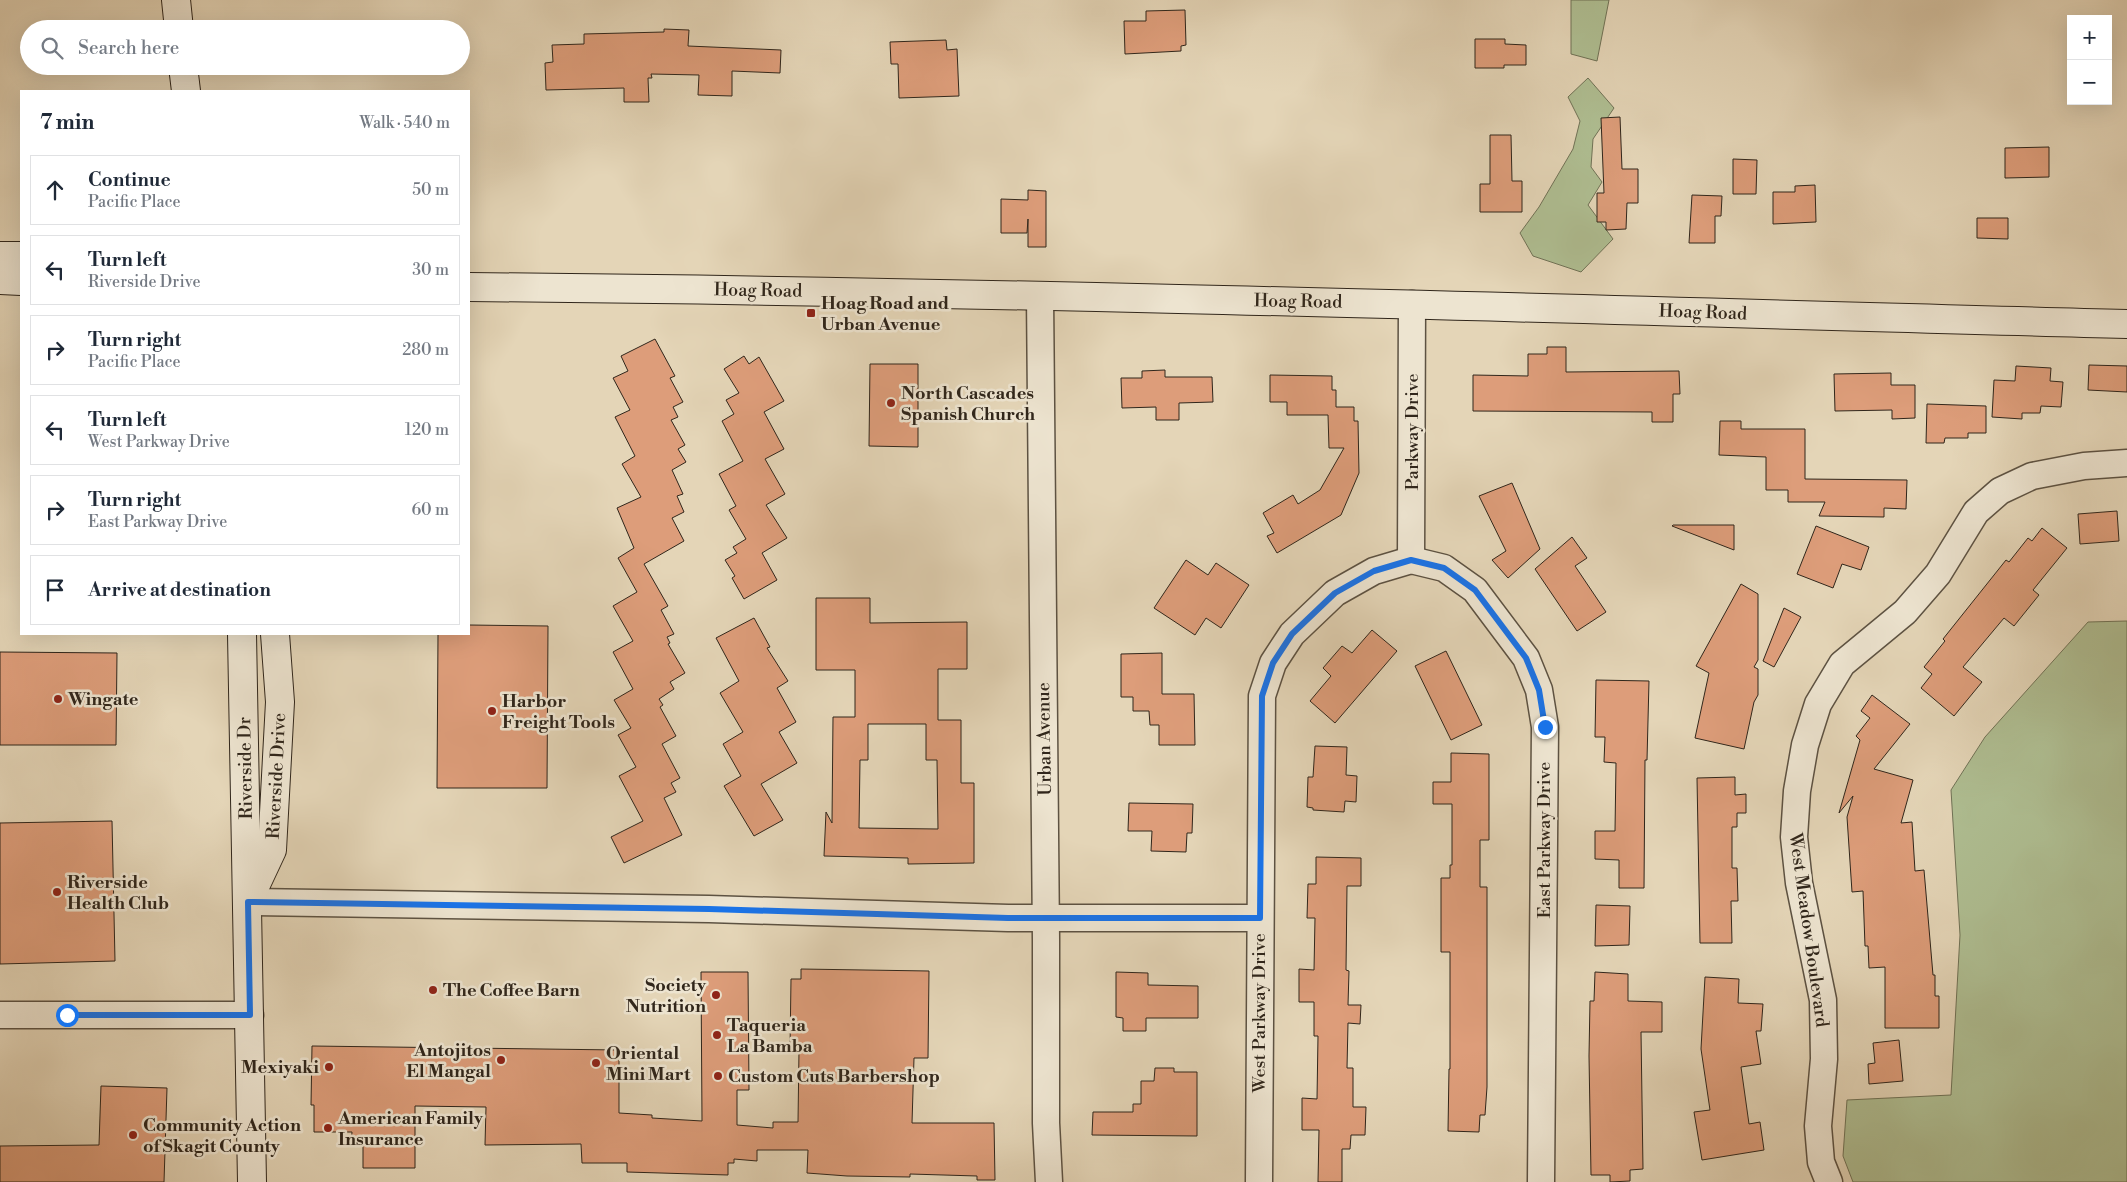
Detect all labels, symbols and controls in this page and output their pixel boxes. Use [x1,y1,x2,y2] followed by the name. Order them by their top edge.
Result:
[2067,15,2112,105] map controls
[2067,15,2112,60] button: +
[20,20,470,75] search box
[38,34,66,62] icon: search
[78,36,179,60] text: Search here
[2067,60,2112,105] button: −
[40,110,94,136] text: 7 min
[360,113,450,133] text: Walk · 540 m
[88,168,171,192] text: Continue
[41,176,69,204] icon: ahead
[412,180,449,200] text: 50 m
[88,192,181,212] text: Pacific Place
[88,248,167,272] text: Turn left
[41,256,69,284] icon: left
[412,260,449,280] text: 30 m
[88,272,201,292] text: Riverside Drive
[714,278,803,303] street label: Hoag Road
[1254,289,1343,314] street label: Hoag Road
[821,292,949,336] place label: Hoag Road and Urban Avenue
[1658,299,1748,326] street label: Hoag Road
[805,307,817,319] marker: Hoag Road and Urban Avenue
[88,328,181,352] text: Turn right
[41,336,69,364] icon: right
[402,340,449,360] text: 280 m
[88,352,181,372] text: Pacific Place
[1401,373,1424,491] street label: Parkway Drive
[901,382,1035,426] place label: North Cascades Spanish Church
[885,397,897,409] marker: North Cascades Spanish Church
[88,408,167,432] text: Turn left
[41,416,69,444] icon: left
[405,420,449,440] text: 120 m
[88,432,230,452] text: West Parkway Drive
[88,488,181,512] text: Turn right
[41,496,69,524] icon: right
[411,500,449,520] text: 60 m
[88,512,227,532] text: East Parkway Drive
[41,576,69,604] icon: arrive
[88,578,271,602] text: Arrive at destination
[1032,682,1057,796] street label: Urban Avenue
[67,688,139,711] place label: Wingate
[502,690,615,734] place label: Harbor Freight Tools
[52,693,64,705] marker: Wingate
[486,705,498,717] marker: Harbor Freight Tools
[262,712,291,840] street label: Riverside Drive
[233,716,258,819] street label: Riverside Dr
[1534,716,1557,739] route end
[1533,762,1556,918] street label: East Parkway Drive
[1783,831,1834,1029] street label: West Meadow Boulevard
[67,871,169,915] place label: Riverside Health Club
[51,886,63,898] marker: Riverside Health Club
[1248,933,1271,1094] street label: West Parkway Drive
[626,974,707,1018] place label: Society Nutrition
[443,979,580,1002] place label: The Coffee Barn
[427,984,439,996] marker: The Coffee Barn
[710,989,722,1001] marker: Society Nutrition
[56,1004,79,1027] route start
[727,1014,813,1058] place label: Taqueria La Bamba
[711,1029,723,1041] marker: Taqueria La Bamba
[406,1039,491,1083] place label: Antojitos El Mangal
[606,1042,691,1086] place label: Oriental Mini Mart
[495,1054,507,1066] marker: Antojitos El Mangal
[241,1056,319,1079] place label: Mexiyaki
[590,1057,602,1069] marker: Oriental Mini Mart
[323,1061,335,1073] marker: Mexiyaki
[728,1065,940,1088] place label: Custom Cuts Barbershop
[712,1070,724,1082] marker: Custom Cuts Barbershop
[337,1107,484,1151] place label: American Family Insurance
[143,1114,301,1158] place label: Community Action of Skagit County
[322,1122,334,1134] marker: American Family Insurance
[127,1129,139,1141] marker: Community Action of Skagit County

